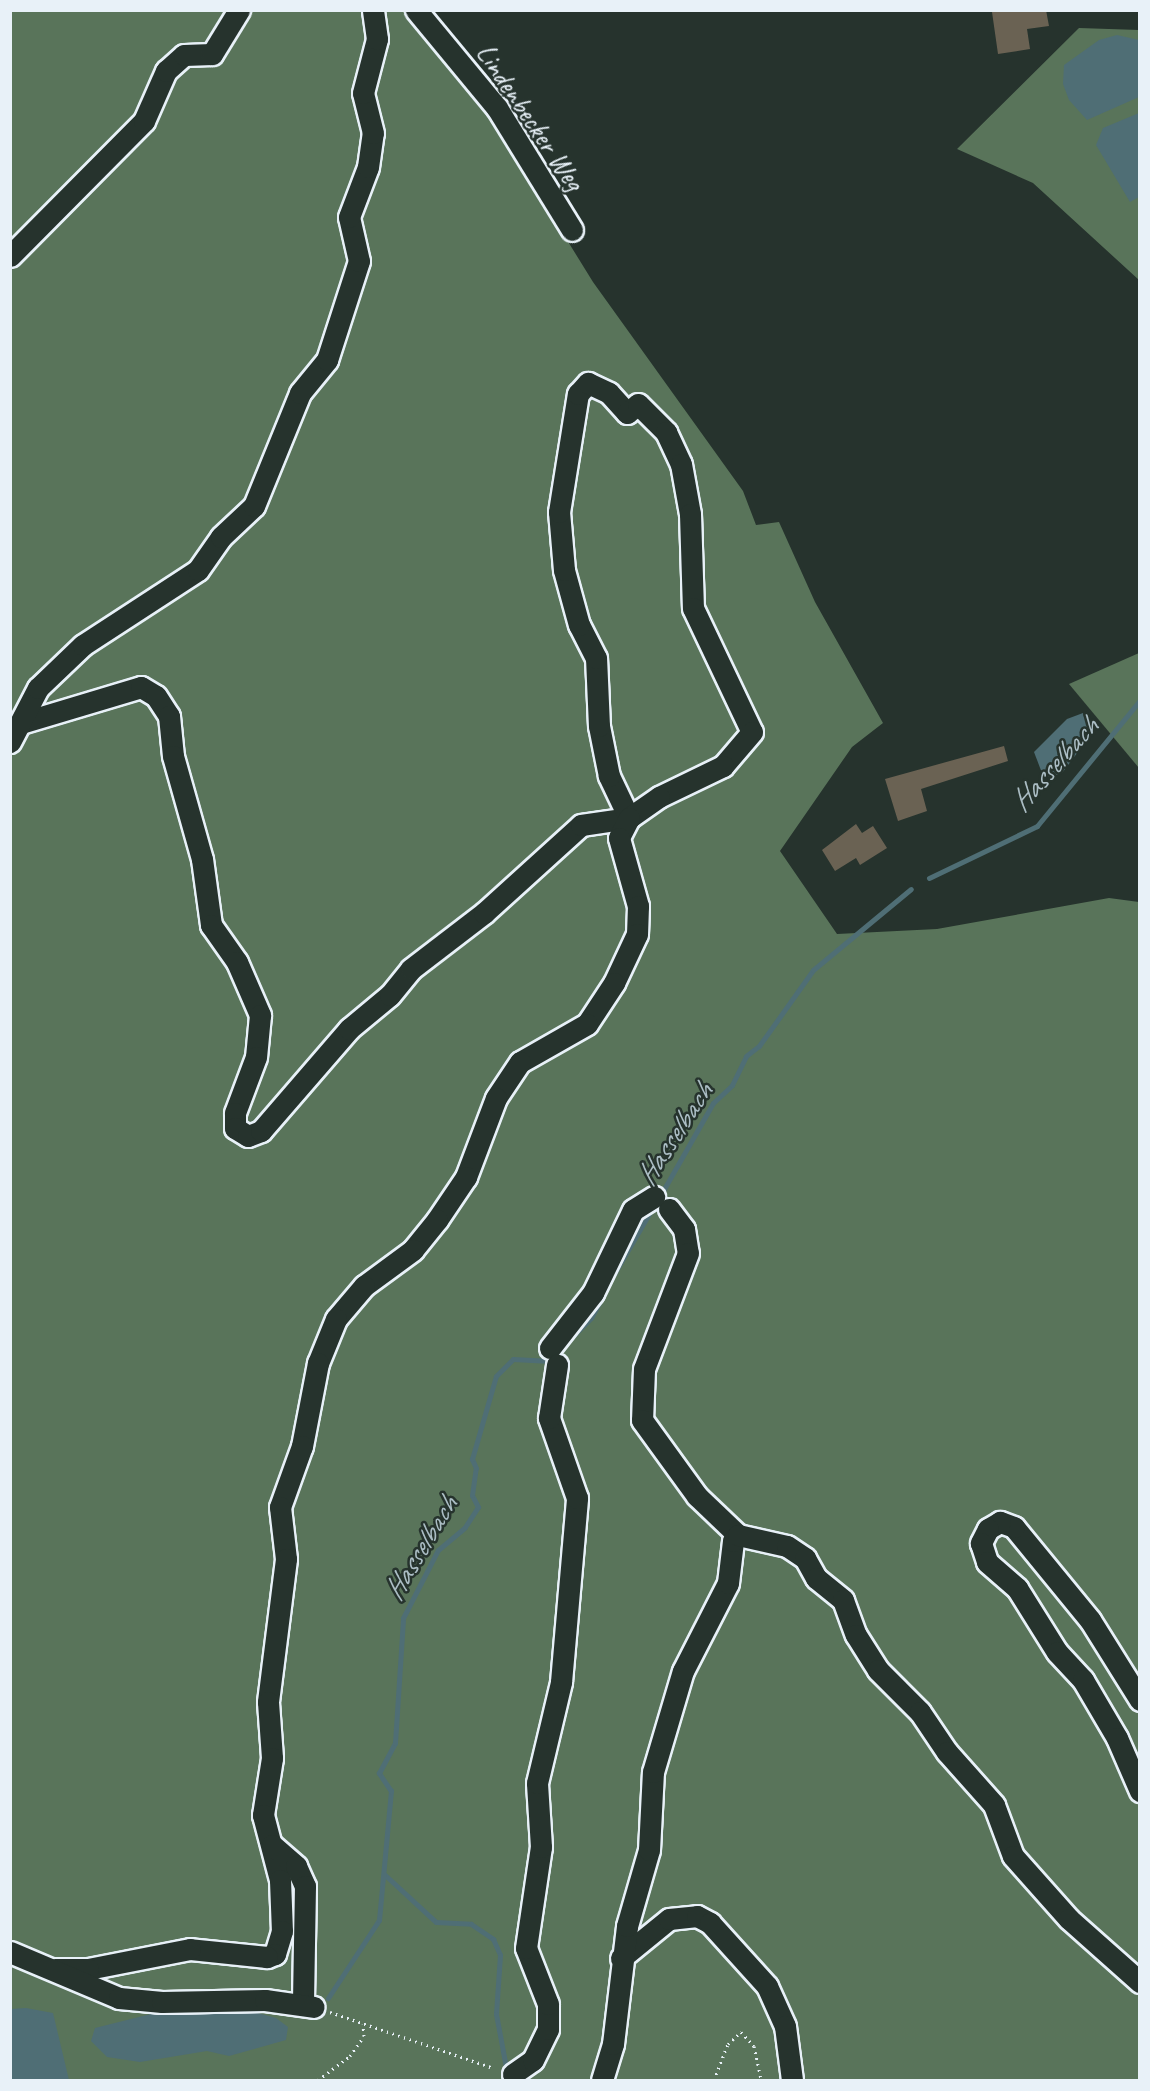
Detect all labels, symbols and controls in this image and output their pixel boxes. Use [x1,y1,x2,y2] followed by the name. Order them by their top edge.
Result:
[469,37,591,197] street label: Lindenbecker Weg
[1002,709,1106,819] water label: Hasselbach
[628,1076,720,1192] water label: Hasselbach
[375,1490,465,1606] water label: Hasselbach

